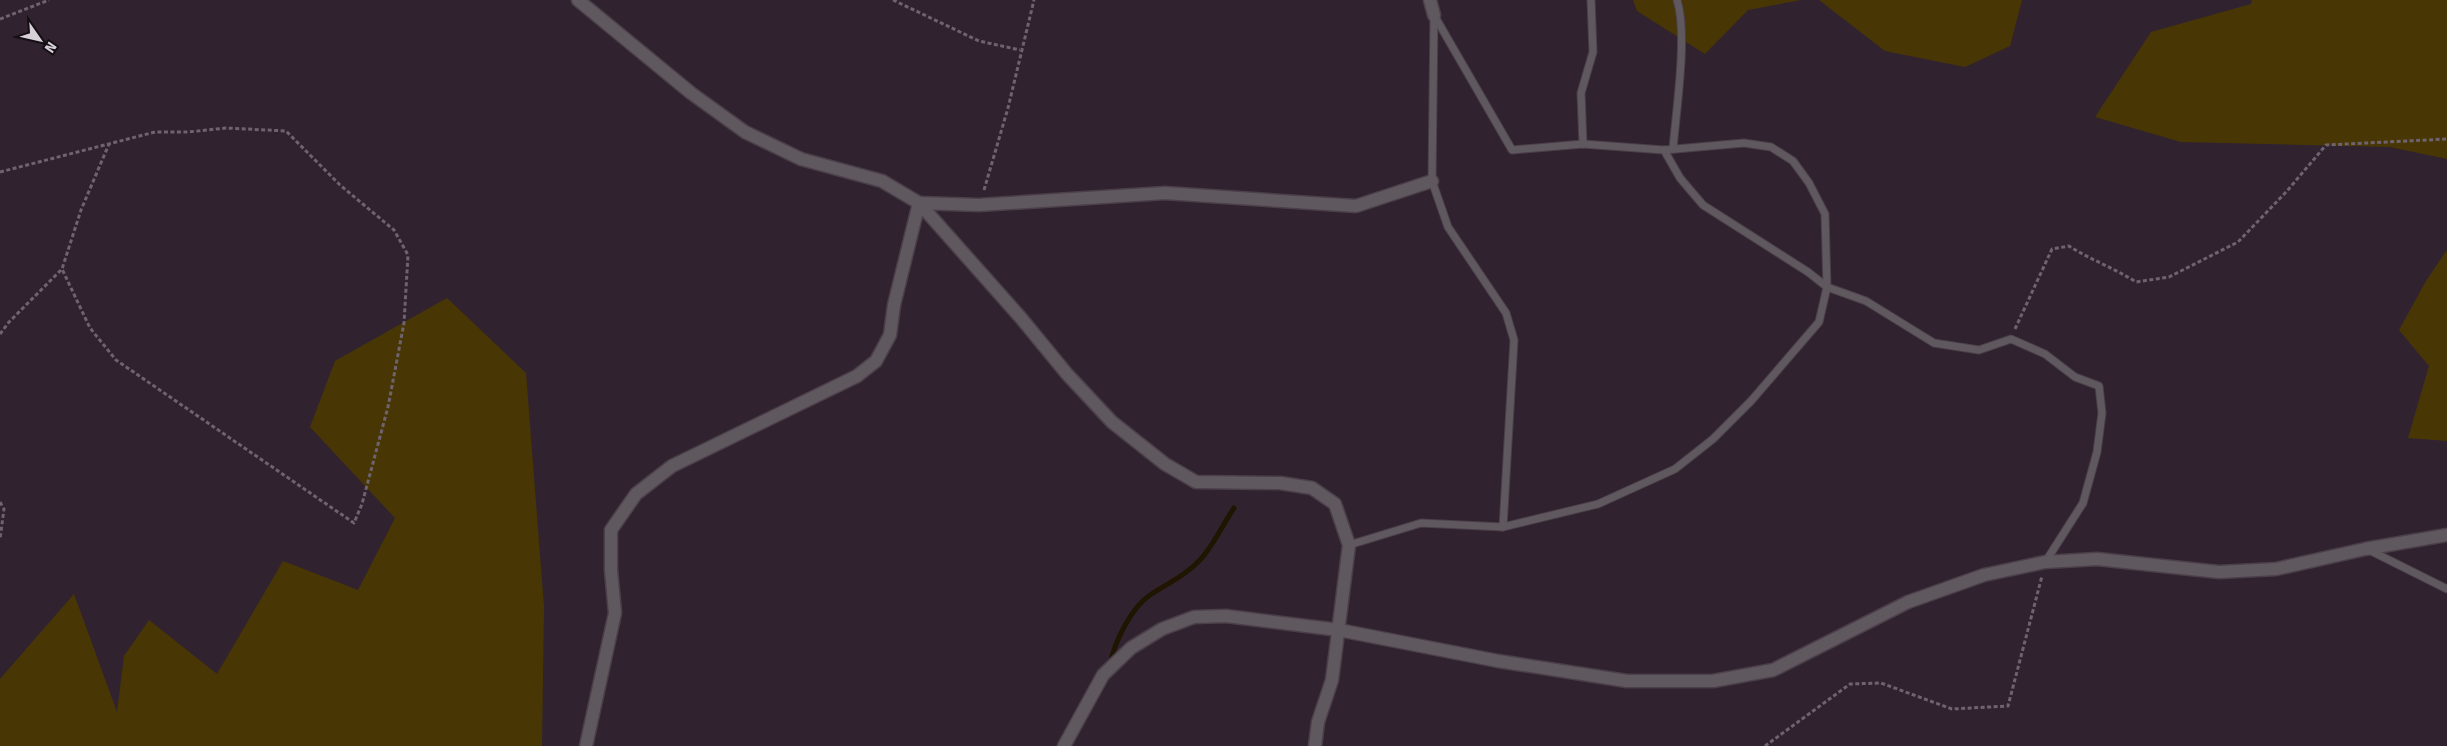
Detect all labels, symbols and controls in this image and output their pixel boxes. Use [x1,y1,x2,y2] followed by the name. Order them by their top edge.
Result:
[15,15,65,65] north arrow
[41,38,60,56] text: N

